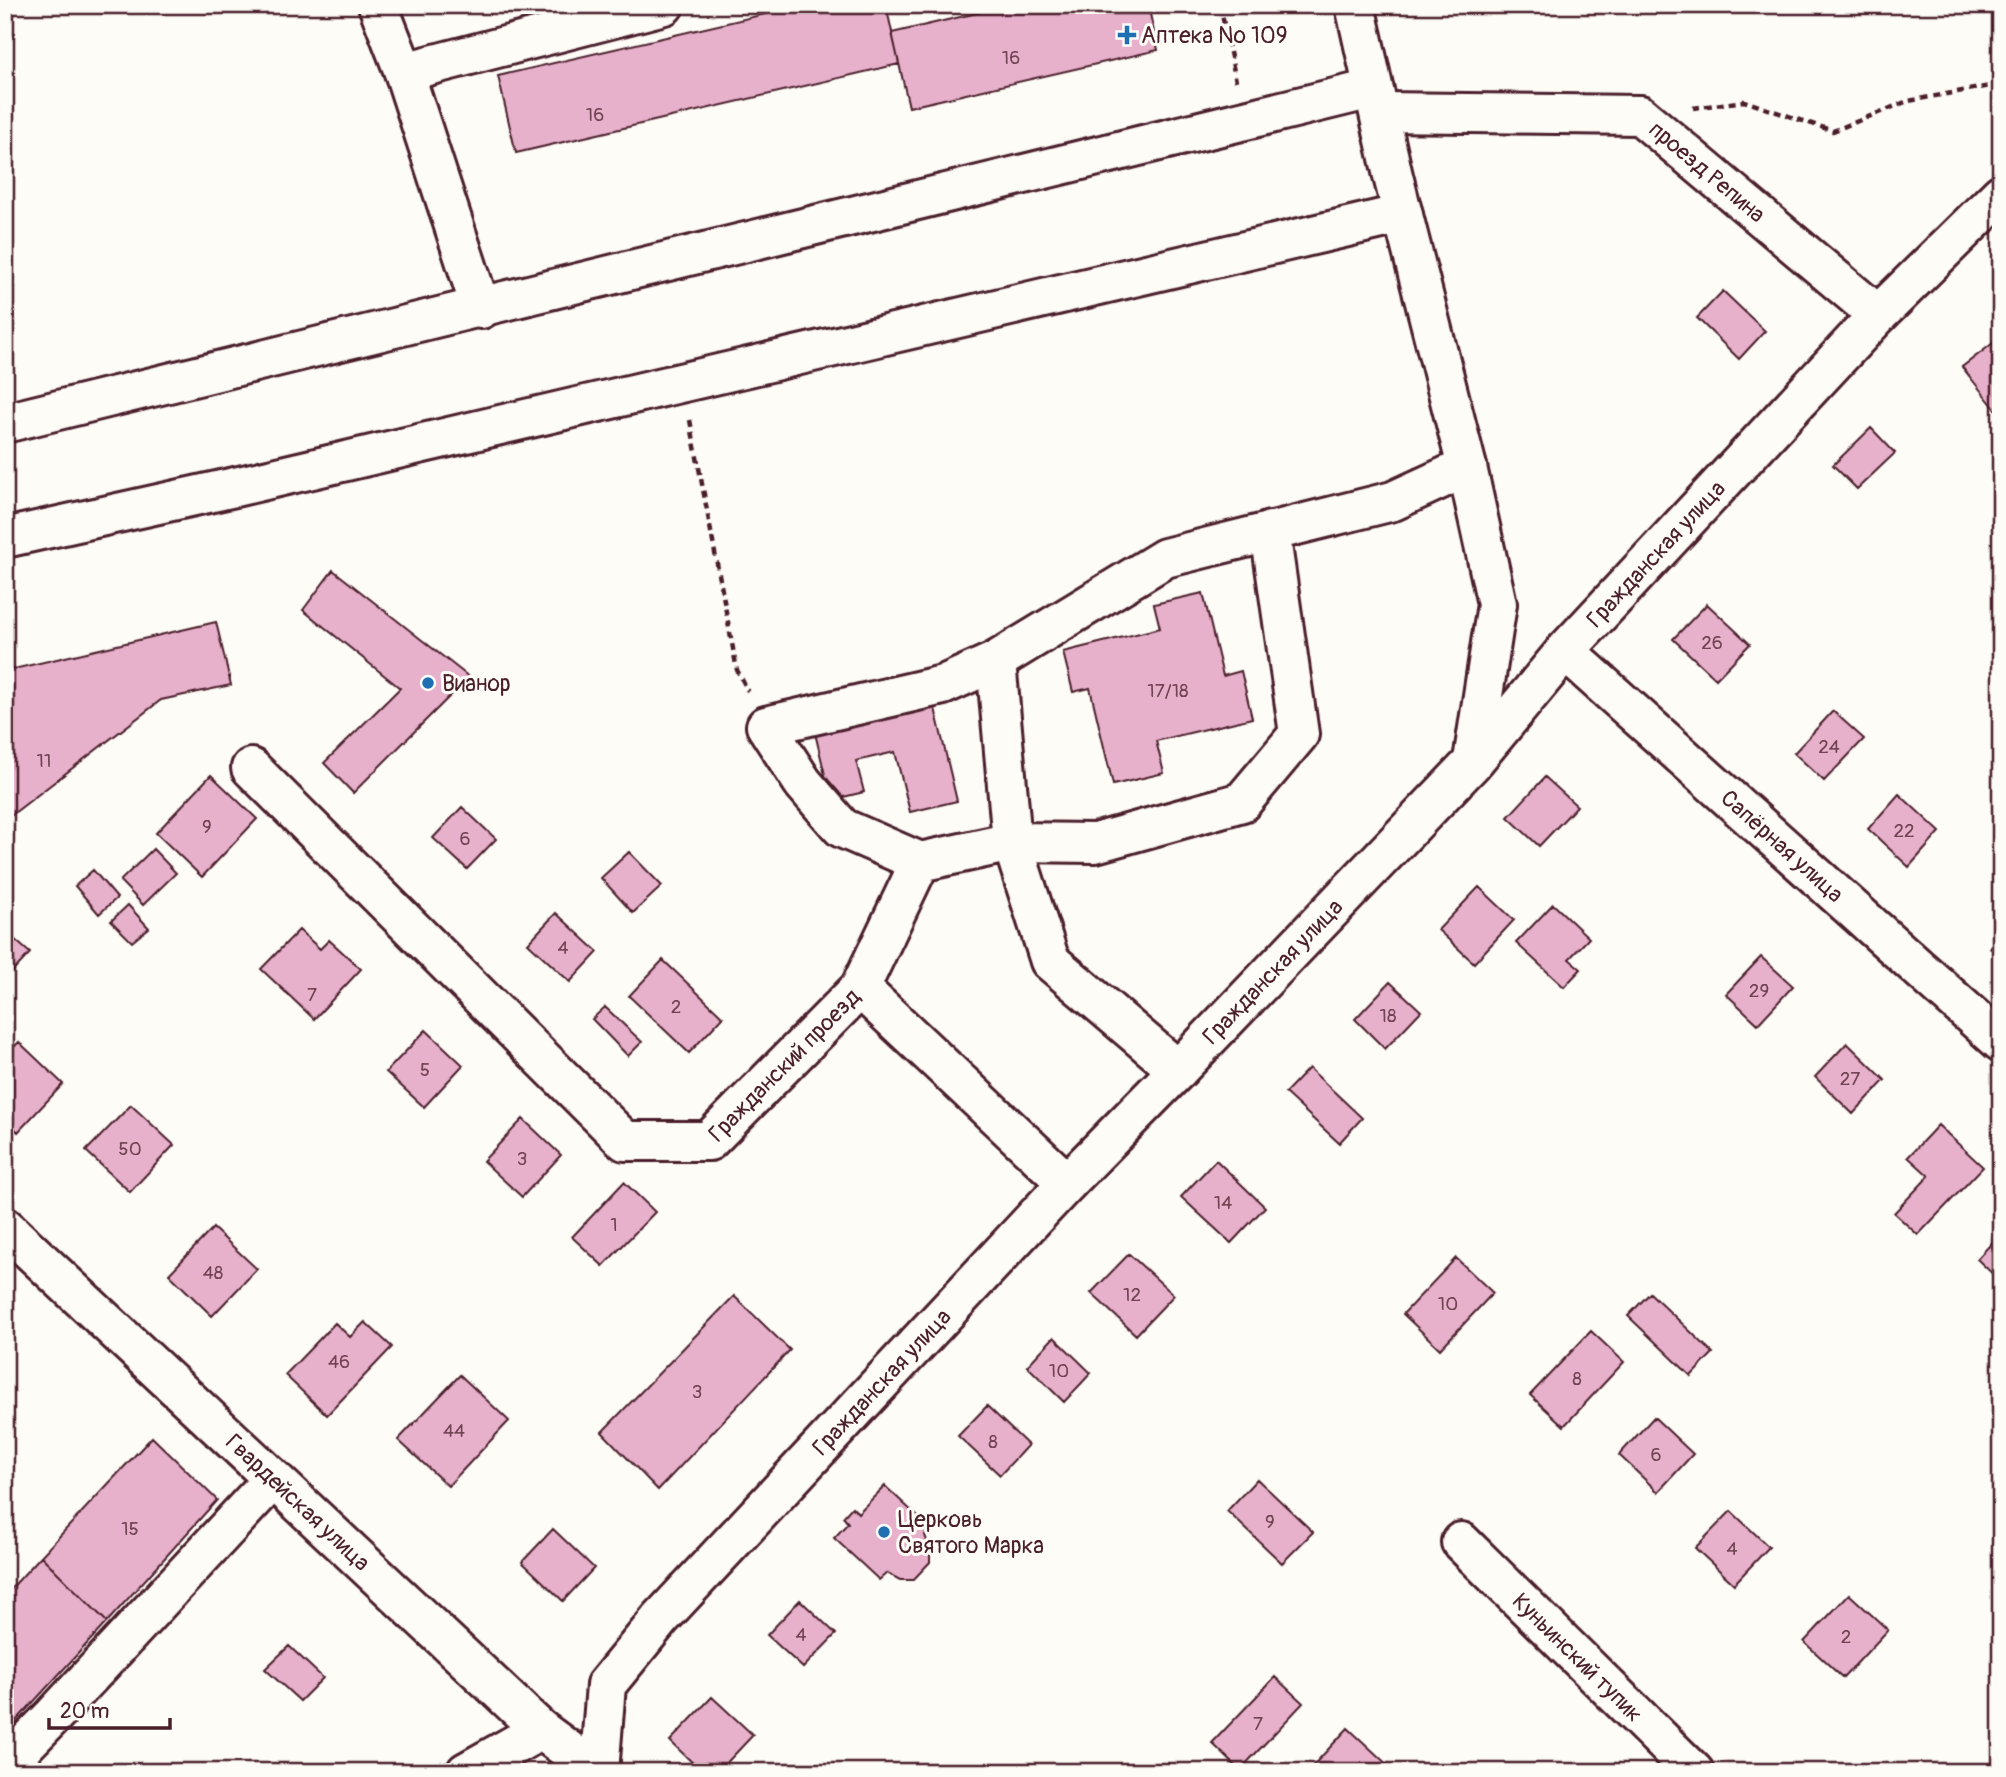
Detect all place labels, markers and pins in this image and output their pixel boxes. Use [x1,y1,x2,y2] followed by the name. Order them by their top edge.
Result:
[1141,21,1288,50] place label: Аптека № 109
[1119,27,1135,43] marker: Аптека № 109
[442,669,511,698] place label: Вианор
[420,675,436,691] marker: Вианор
[898,1505,1044,1560] place label: Церковь Святого Марка
[876,1524,892,1540] marker: Церковь Святого Марка

